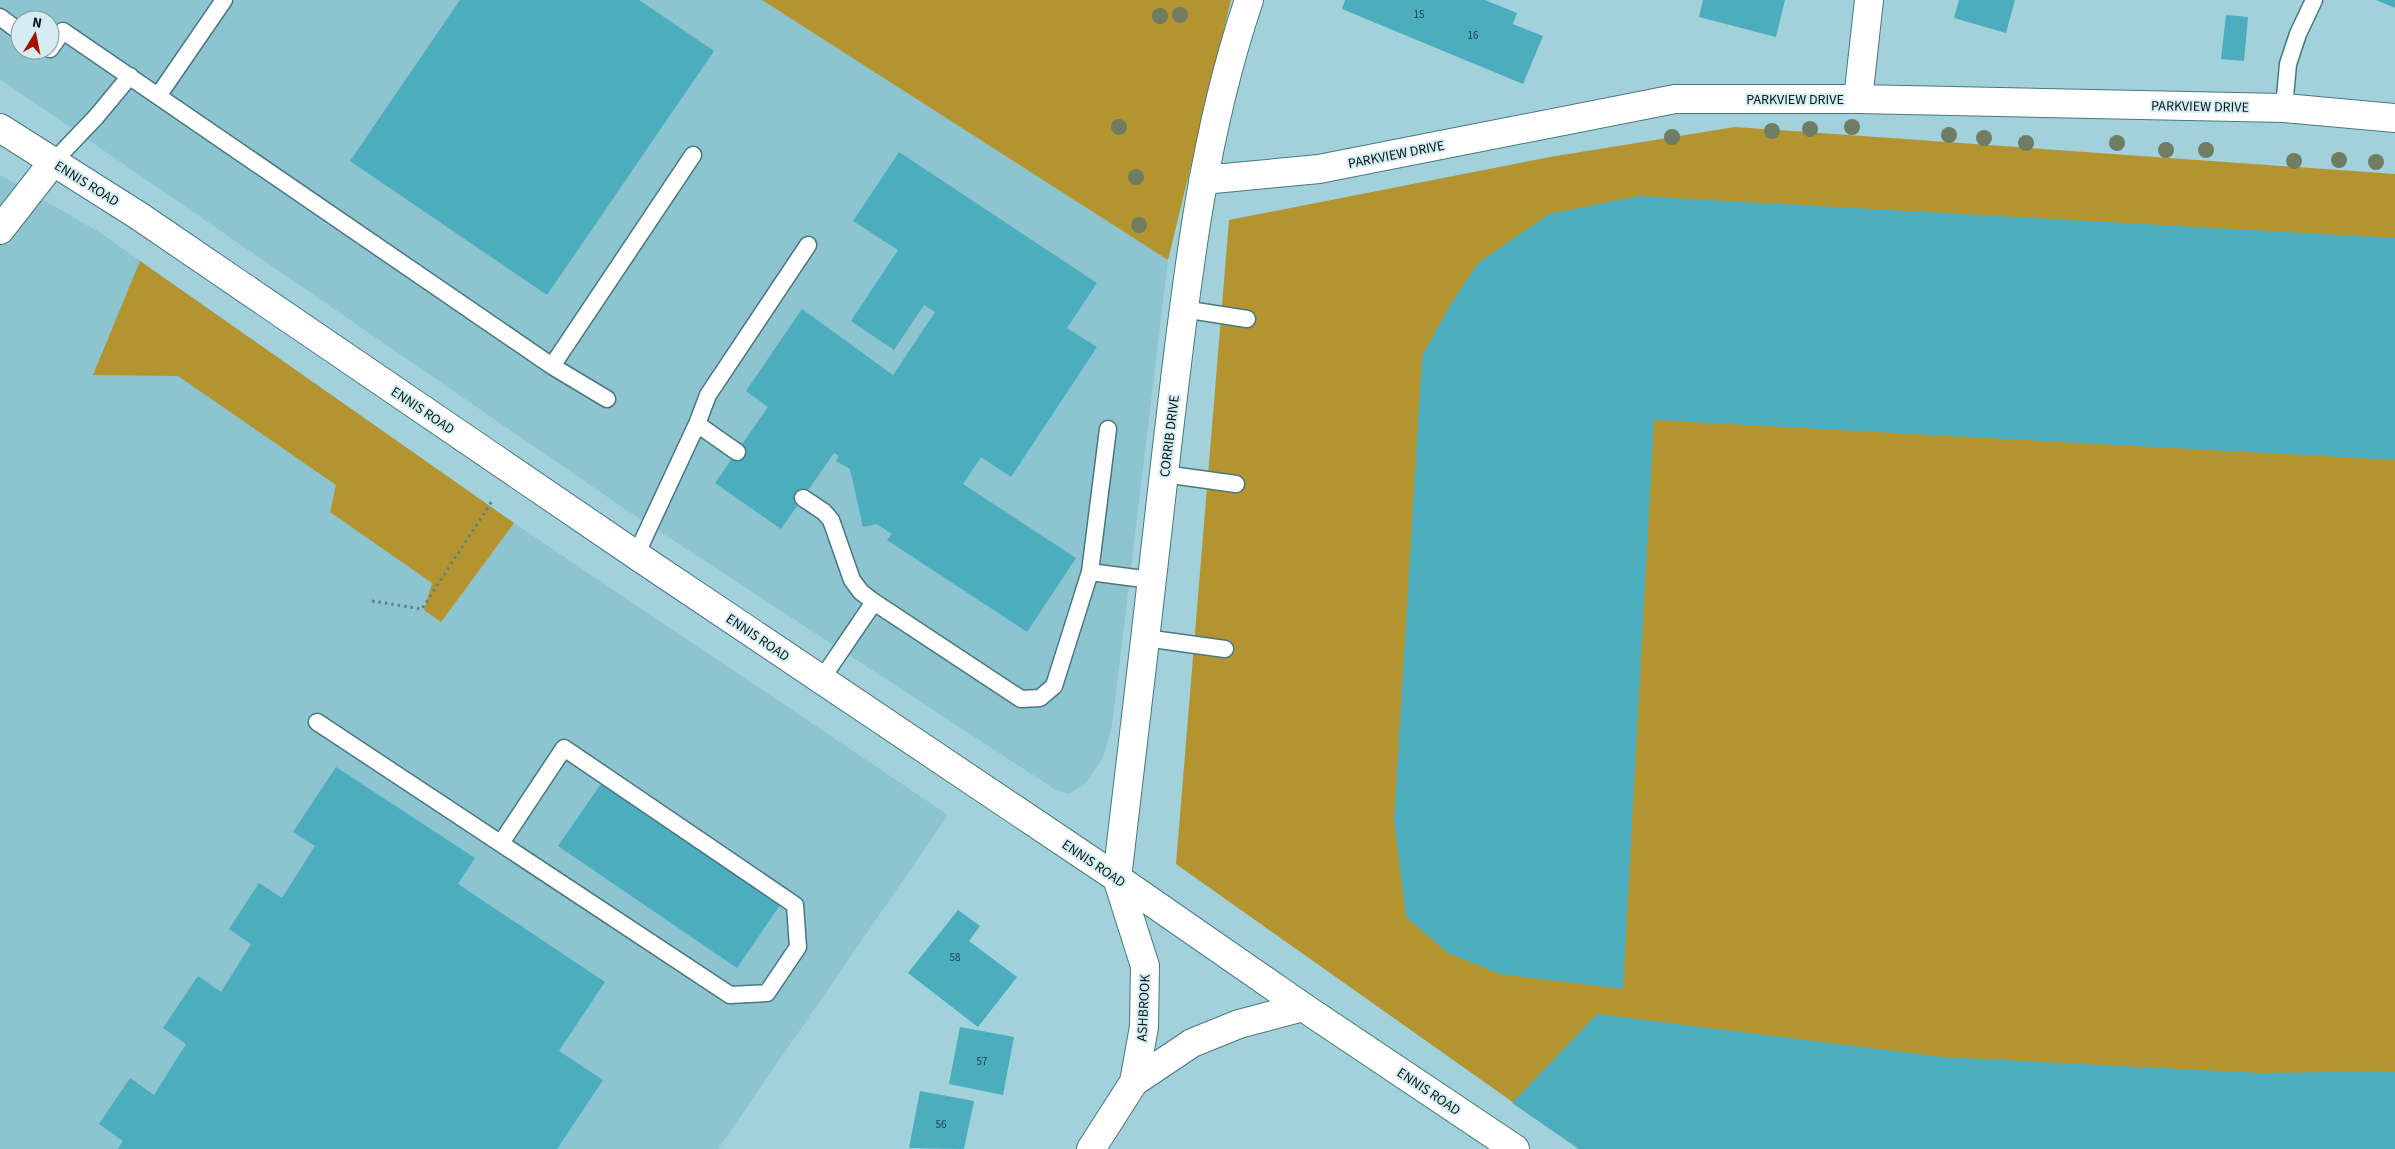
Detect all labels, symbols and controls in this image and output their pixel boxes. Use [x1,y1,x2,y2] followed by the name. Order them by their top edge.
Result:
[1414,7,1424,22] house number: 15
[10,10,60,60] north arrow
[31,13,43,34] text: N
[1468,28,1479,43] house number: 16
[1746,90,1844,110] street label: PARKVIEW DRIVE
[2151,96,2249,118] street label: PARKVIEW DRIVE
[1346,136,1446,174] street label: PARKVIEW DRIVE
[50,156,123,212] street label: ENNIS ROAD
[387,382,458,439] street label: ENNIS ROAD
[1155,394,1185,478] street label: CORRIB DRIVE
[722,609,793,666] street label: ENNIS ROAD
[1058,835,1129,892] street label: ENNIS ROAD
[950,950,961,965] house number: 58
[1132,973,1156,1042] street label: ASHBROOK
[977,1054,987,1069] house number: 57
[1393,1063,1464,1120] street label: ENNIS ROAD
[936,1117,947,1132] house number: 56

